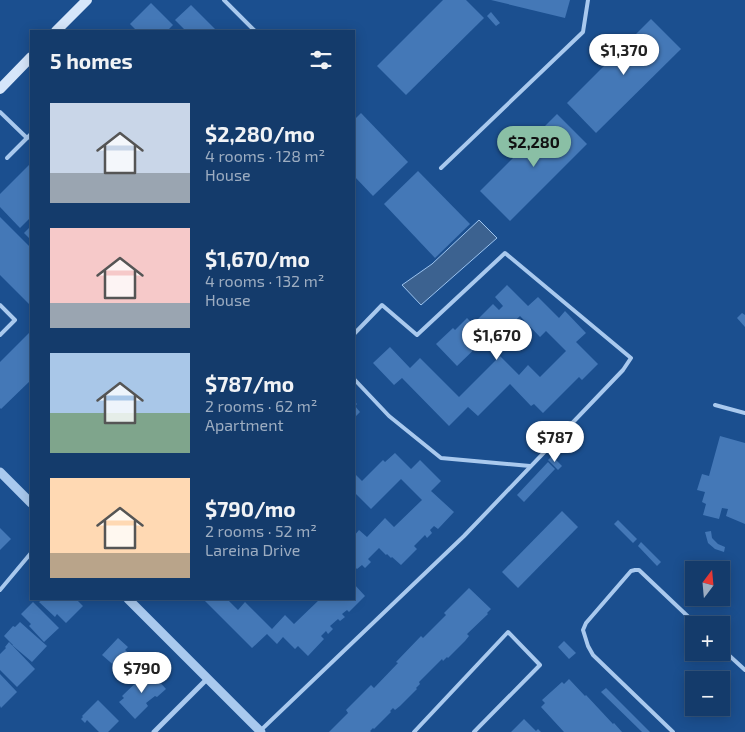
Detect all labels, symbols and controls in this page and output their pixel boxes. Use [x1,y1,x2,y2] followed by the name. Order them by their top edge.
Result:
[583,34,665,76] pin: $1,370
[600,40,648,59] text: $1,370
[307,46,335,74] icon: filters
[50,48,133,73] text: 5 homes
[205,121,315,146] text: $2,280/mo
[90,123,150,183] icon: home
[493,126,575,168] pin: $2,280
[508,132,560,151] text: $2,280
[205,146,325,165] text: 4 rooms · 128 m²
[205,165,251,184] text: House
[205,246,310,271] text: $1,670/mo
[90,248,150,308] icon: home
[205,271,324,290] text: 4 rooms · 132 m²
[205,290,251,309] text: House
[456,318,538,361] pin: $1,670
[473,325,521,344] text: $1,670
[205,371,294,396] text: $787/mo
[90,373,150,433] icon: home
[205,396,317,415] text: 2 rooms · 62 m²
[205,415,284,434] text: Apartment
[525,420,585,463] pin: $787
[537,427,573,446] text: $787
[205,496,296,521] text: $790/mo
[90,498,150,558] icon: home
[205,521,317,540] text: 2 rooms · 52 m²
[205,540,300,559] text: Lareina Drive
[685,561,730,606] north arrow
[685,561,730,716] map controls
[685,616,730,661] button: +
[112,652,172,694] pin: $790
[123,658,161,677] text: $790
[685,671,730,716] button: −

